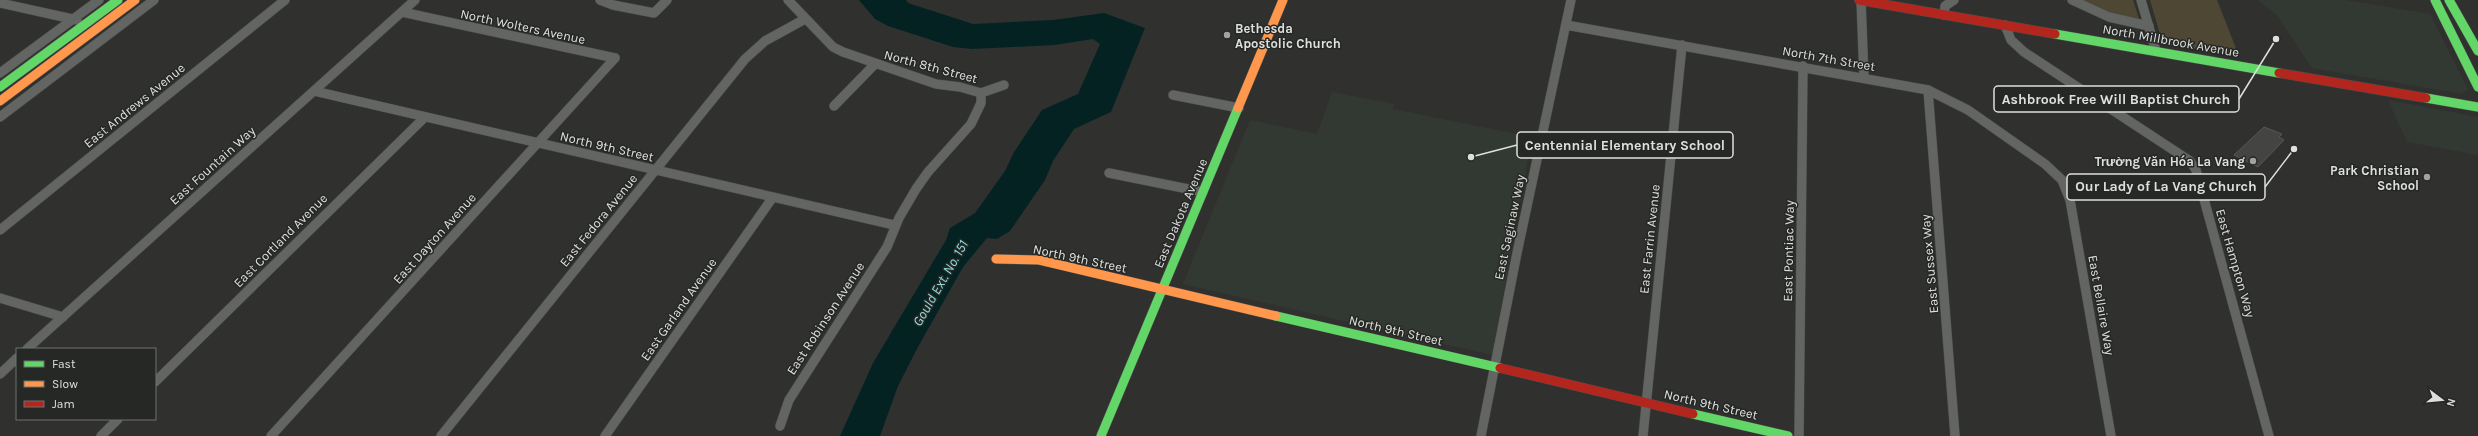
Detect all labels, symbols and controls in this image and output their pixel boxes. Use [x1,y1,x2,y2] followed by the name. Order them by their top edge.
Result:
[459,6,587,47] street label: North Wolters Avenue
[1235,21,1341,51] place label: Bethesda Apostolic Church
[2101,21,2241,60] street label: North Millbrook Avenue
[1222,30,1232,40] marker: Bethesda Apostolic Church
[1781,43,1877,74] street label: North 7th Street
[883,47,979,86] street label: North 8th Street
[81,60,188,151] street label: East Andrews Avenue
[1994,86,2239,112] callout: Ashbrook Free Will Baptist Church
[2002,91,2230,108] text: Ashbrook Free Will Baptist Church
[167,123,258,208] street label: East Fountain Way
[559,128,655,165] street label: North 9th Street
[1517,132,1733,158] callout: Centennial Elementary School
[1525,137,1725,154] text: Centennial Elementary School
[2095,154,2245,169] place label: Trường Văn Hóa La Vang
[1151,156,1210,270] street label: East Dakota Avenue
[2248,156,2258,166] marker: Trường Văn Hóa La Vang
[2330,163,2419,193] place label: Park Christian School
[556,171,641,270] street label: East Fedora Avenue
[2422,172,2432,182] marker: Park Christian School
[1491,173,1528,281] street label: East Saginaw Way
[2067,174,2265,200] callout: Our Lady of La Vang Church
[2075,178,2257,195] text: Our Lady of La Vang Church
[1636,183,1663,294] street label: East Farrin Avenue
[230,190,330,290] street label: East Cortland Avenue
[390,190,479,287] street label: East Dayton Avenue
[1780,200,1797,302] street label: East Pontiac Way
[2213,207,2258,319] street label: East Hampton Way
[1918,214,1941,314] street label: East Sussex Way
[909,237,972,329] water label: Gould Ext. No. 151
[1032,241,1128,276] street label: North 9th Street
[2085,254,2118,356] street label: East Bellaire Way
[637,255,720,363] street label: East Garland Avenue
[783,259,868,377] street label: East Robinson Avenue
[1348,312,1444,349] street label: North 9th Street
[16,348,156,420] legend
[52,357,76,371] text: Fast
[52,377,78,391] text: Slow
[2422,380,2462,420] north arrow
[1663,386,1759,423] street label: North 9th Street
[52,397,75,411] text: Jam
[2444,397,2458,408] text: N

